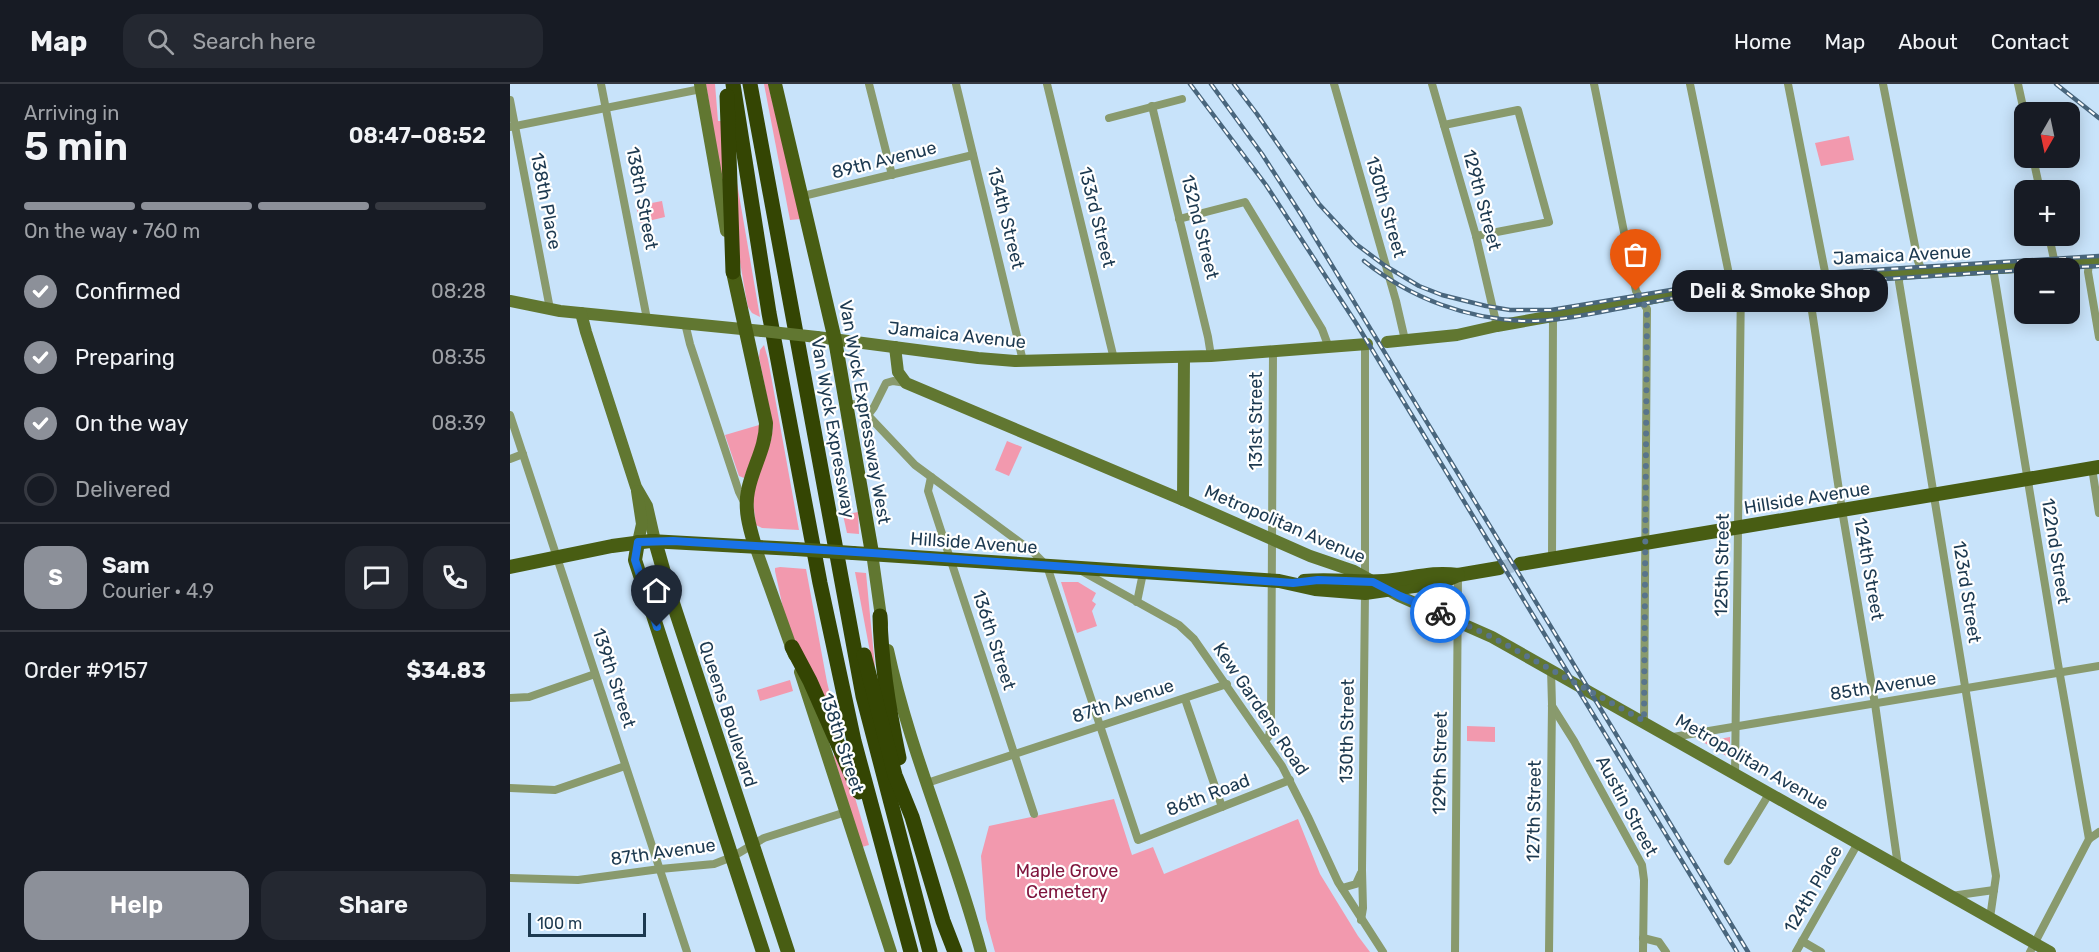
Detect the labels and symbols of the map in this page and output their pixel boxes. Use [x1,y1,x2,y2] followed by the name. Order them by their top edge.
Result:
[2014,102,2080,168] north arrow
[829,136,939,184] street label: 89th Avenue
[621,145,663,251] street label: 138th Street
[1458,147,1506,253] street label: 129th Street
[526,151,566,251] street label: 138th Place
[1361,154,1411,260] street label: 130th Street
[1074,164,1120,270] street label: 133rd Street
[983,165,1029,271] street label: 134th Street
[1176,172,1224,282] street label: 132nd Street
[1610,229,1661,291] pin
[1832,240,1972,270] street label: Jamaica Avenue
[1672,270,1888,312] callout: Deli & Smoke Shop
[834,298,896,526] street label: Van Wyck Expressway West
[887,317,1027,353] street label: Jamaica Avenue
[806,336,860,520] street label: Van Wyck Expressway
[1245,372,1267,470] street label: 131st Street
[1742,477,1872,519] street label: Hillside Avenue
[1201,480,1369,568] street label: Metropolitan Avenue
[2037,496,2075,606] street label: 122nd Street
[1710,513,1734,617] street label: 125th Street
[1849,516,1889,622] street label: 124th Street
[910,528,1038,558] street label: Hillside Avenue
[1948,539,1986,645] street label: 123rd Street
[631,565,682,627] pin
[1410,583,1470,643] courier
[967,587,1021,693] street label: 136th Street
[588,625,640,731] street label: 139th Street
[694,638,762,790] street label: Queens Boulevard
[1208,638,1314,780] street label: Kew Gardens Road
[1828,667,1938,705] street label: 85th Avenue
[1069,674,1177,728] street label: 87th Avenue
[1335,679,1359,783] street label: 130th Street
[815,690,869,796] street label: 138th Street
[1672,709,1832,815] street label: Metropolitan Avenue
[1428,711,1452,815] street label: 129th Street
[1591,752,1663,860] street label: Austin Street
[1522,760,1546,862] street label: 127th Street
[1163,769,1253,821] street label: 86th Road
[609,834,717,870] street label: 87th Avenue
[1779,841,1847,937] street label: 124th Place
[1016,860,1118,903] park label: Maple Grove Cemetery
[528,910,646,938] scale bar

